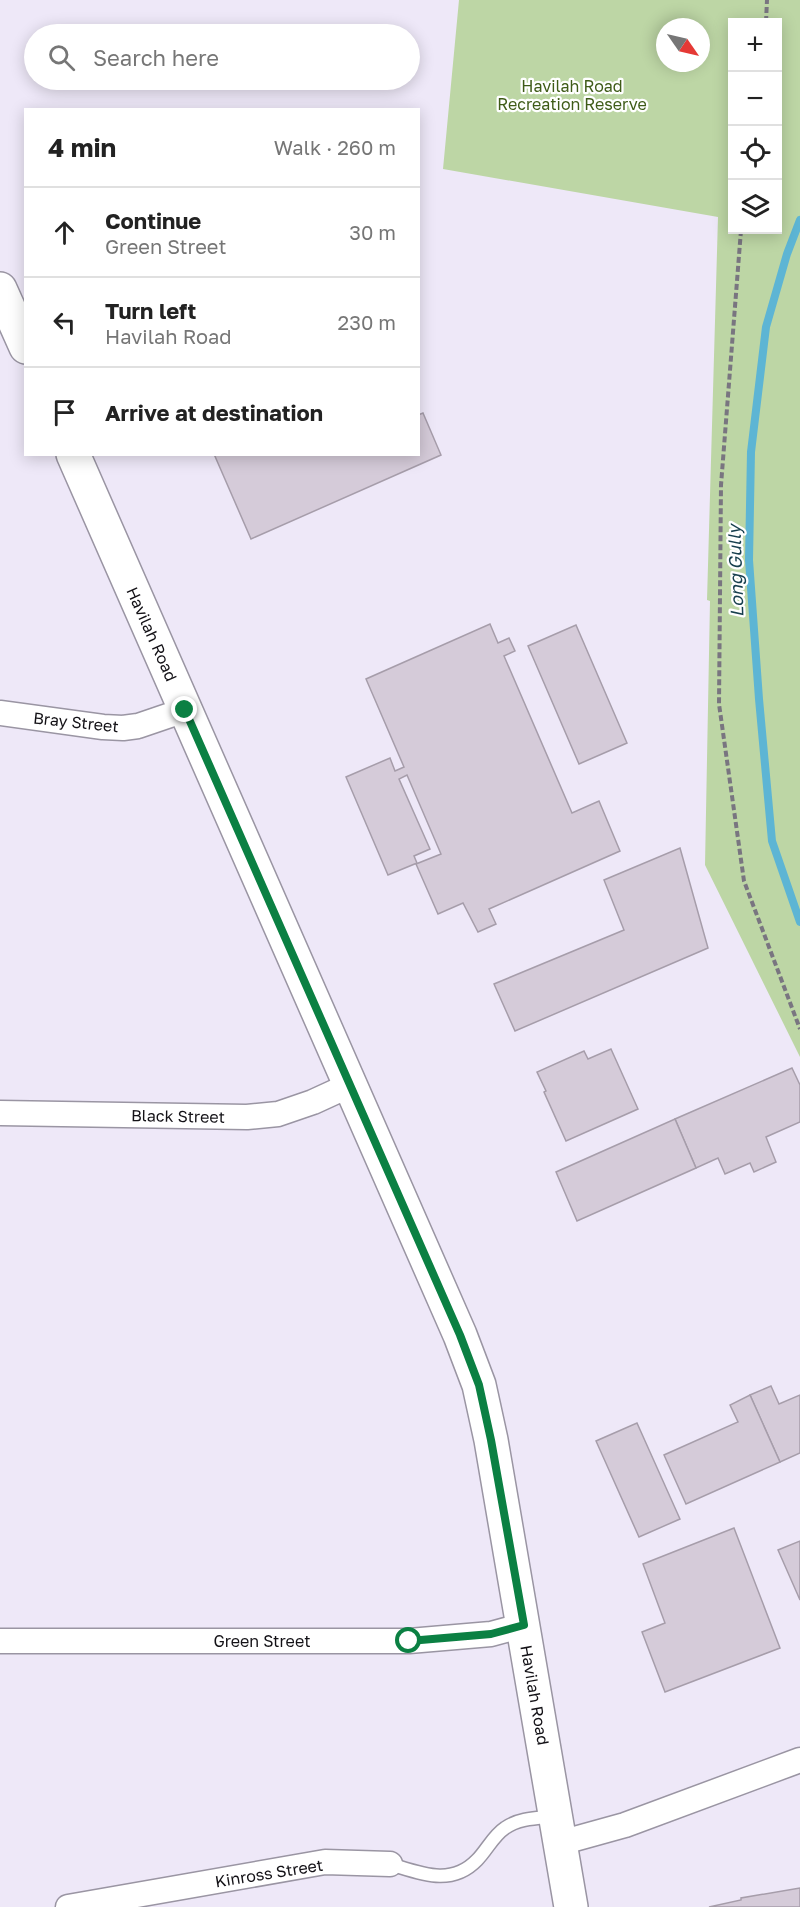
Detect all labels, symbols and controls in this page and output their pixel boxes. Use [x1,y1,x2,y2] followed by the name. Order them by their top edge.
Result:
[656,18,710,72] north arrow
[728,18,782,234] map controls
[728,18,782,72] button: +
[24,24,420,90] search box
[45,41,78,74] icon: search
[93,44,219,71] text: Search here
[728,72,782,126] button: −
[497,76,647,114] park label: Havilah Road Recreation Reserve
[728,126,782,180] button: locate
[48,132,116,163] text: 4 min
[274,135,396,159] text: Walk · 260 m
[728,180,782,234] button: layers
[105,207,201,234] text: Continue
[48,216,81,249] icon: ahead
[349,220,396,244] text: 30 m
[105,234,226,258] text: Green Street
[105,297,196,324] text: Turn left
[48,306,81,339] icon: left
[338,310,396,334] text: 230 m
[105,324,232,348] text: Havilah Road
[48,396,81,429] icon: arrive
[105,399,323,426] text: Arrive at destination
[722,522,748,618] water label: Long Gully
[122,584,182,684] street label: Havilah Road
[171,696,197,722] route end
[32,708,120,736] street label: Bray Street
[131,1105,225,1127] street label: Black Street
[395,1627,421,1653] route start
[213,1631,311,1651] street label: Green Street
[516,1643,554,1747] street label: Havilah Road
[214,1855,324,1891] street label: Kinross Street

